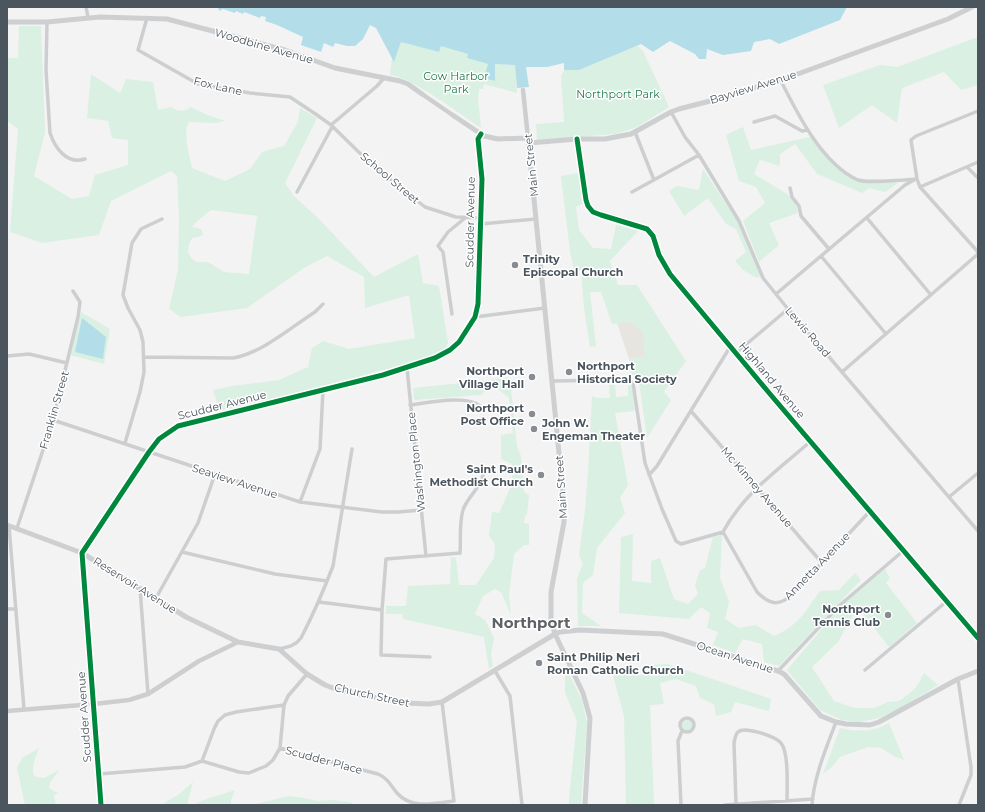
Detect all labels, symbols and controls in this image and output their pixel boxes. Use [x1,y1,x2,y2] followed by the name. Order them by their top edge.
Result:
[213,25,315,67] street label: Woodbine Avenue
[708,67,798,107] street label: Bayview Avenue
[423,69,489,96] park label: Cow Harbor Park
[192,74,244,98] street label: Fox Lane
[576,87,660,101] park label: Northport Park
[521,132,541,197] street label: Main Street
[357,149,423,207] street label: School Street
[462,176,478,267] street label: Scudder Avenue
[523,252,623,279] place label: Trinity Episcopal Church
[510,260,520,270] marker: Trinity Episcopal Church
[782,304,834,360] street label: Lewis Road
[736,339,808,421] street label: Highland Avenue
[577,359,677,386] place label: Northport Historical Society
[458,364,524,391] place label: Northport Village Hall
[564,367,574,377] marker: Northport Historical Society
[36,369,72,451] street label: Franklin Street
[527,372,537,382] marker: Northport Village Hall
[176,387,268,423] street label: Scudder Avenue
[461,401,524,428] place label: Northport Post Office
[527,409,537,419] marker: Northport Post Office
[404,411,428,513] street label: Washington Place
[541,416,645,443] place label: John W. Engeman Theater
[529,424,539,434] marker: John W. Engeman Theater
[718,444,796,530] street label: Mc Kinney Avenue
[552,454,570,519] street label: Main Street
[190,461,280,502] street label: Seaview Avenue
[429,462,533,489] place label: Saint Paul's Methodist Church
[536,470,546,480] marker: Saint Paul's Methodist Church
[781,529,853,603] street label: Annetta Avenue
[91,554,180,616] street label: Reservoir Avenue
[813,602,880,629] place label: Northport Tennis Club
[883,610,893,620] marker: Northport Tennis Club
[492,613,571,632] district label: Northport
[695,638,776,676] street label: Ocean Avenue
[547,650,684,677] place label: Saint Philip Neri Roman Catholic Church
[534,658,544,668] marker: Saint Philip Neri Roman Catholic Church
[74,671,94,763] street label: Scudder Avenue
[333,680,411,710] street label: Church Street
[284,743,364,777] street label: Scudder Place

